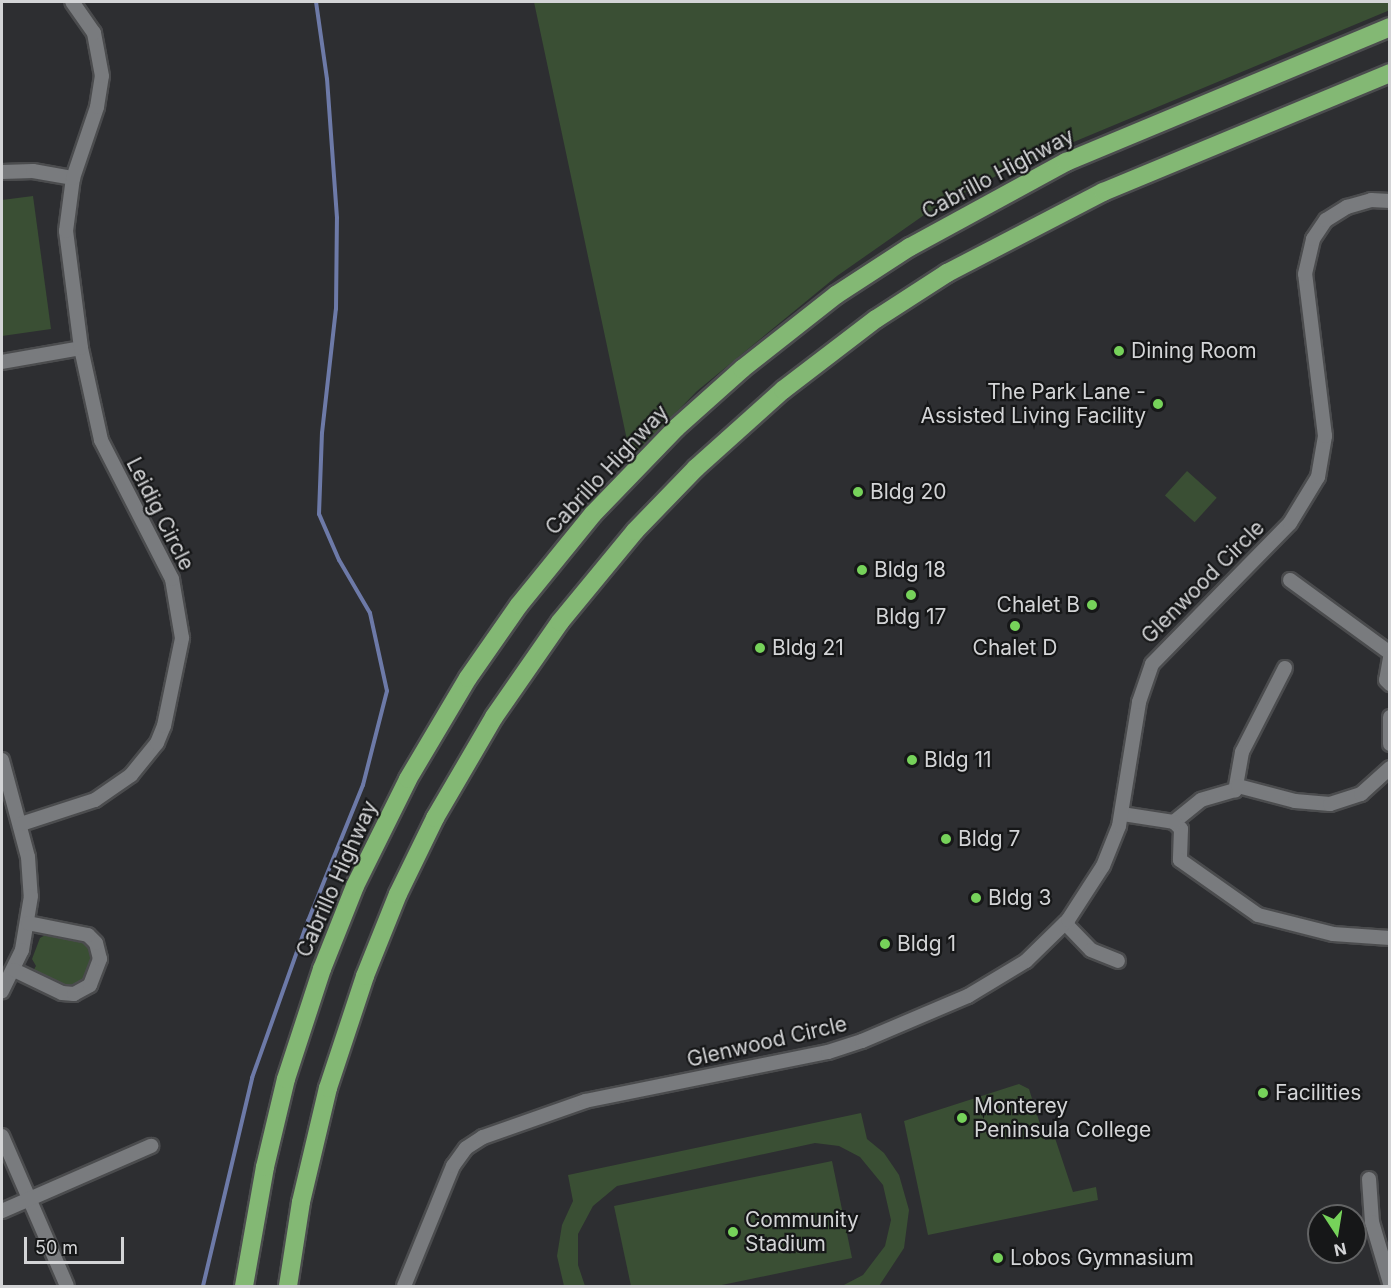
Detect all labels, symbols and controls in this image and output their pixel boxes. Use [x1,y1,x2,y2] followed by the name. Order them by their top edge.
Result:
[918,123,1078,225] street label: Cabrillo Highway
[1131,338,1257,364] place label: Dining Room
[1112,344,1126,358] marker: Dining Room
[920,379,1146,429] place label: The Park Lane - Assisted Living Facility
[1151,397,1165,411] marker: The Park Lane - Assisted Living Facility
[540,400,674,540] street label: Cabrillo Highway
[121,453,199,575] street label: Leidig Circle
[870,479,947,505] place label: Bldg 20
[851,485,865,499] marker: Bldg 20
[1136,515,1270,649] street label: Glenwood Circle
[874,557,946,583] place label: Bldg 18
[855,563,869,577] marker: Bldg 18
[904,588,918,602] marker: Bldg 17
[997,592,1080,618] place label: Chalet B
[1085,598,1099,612] marker: Chalet B
[876,604,946,630] place label: Bldg 17
[1008,619,1022,633] marker: Chalet D
[772,635,844,661] place label: Bldg 21
[973,635,1057,661] place label: Chalet D
[753,641,767,655] marker: Bldg 21
[924,747,992,773] place label: Bldg 11
[905,753,919,767] marker: Bldg 11
[291,797,383,961] street label: Cabrillo Highway
[958,826,1020,852] place label: Bldg 7
[939,832,953,846] marker: Bldg 7
[988,885,1051,911] place label: Bldg 3
[969,891,983,905] marker: Bldg 3
[897,931,956,957] place label: Bldg 1
[878,937,892,951] marker: Bldg 1
[685,1011,849,1073] street label: Glenwood Circle
[1275,1080,1361,1106] place label: Facilities
[1256,1086,1270,1100] marker: Facilities
[974,1093,1151,1143] place label: Monterey Peninsula College
[955,1111,969,1125] marker: Monterey Peninsula College
[1307,1204,1367,1264] north arrow
[745,1207,859,1257] place label: Community Stadium
[27,1225,128,1263] scale bar
[726,1225,740,1239] marker: Community Stadium
[35,1237,78,1258] text: 50 m
[1332,1239,1348,1261] text: N
[1010,1245,1194,1271] place label: Lobos Gymnasium
[991,1251,1005,1265] marker: Lobos Gymnasium

